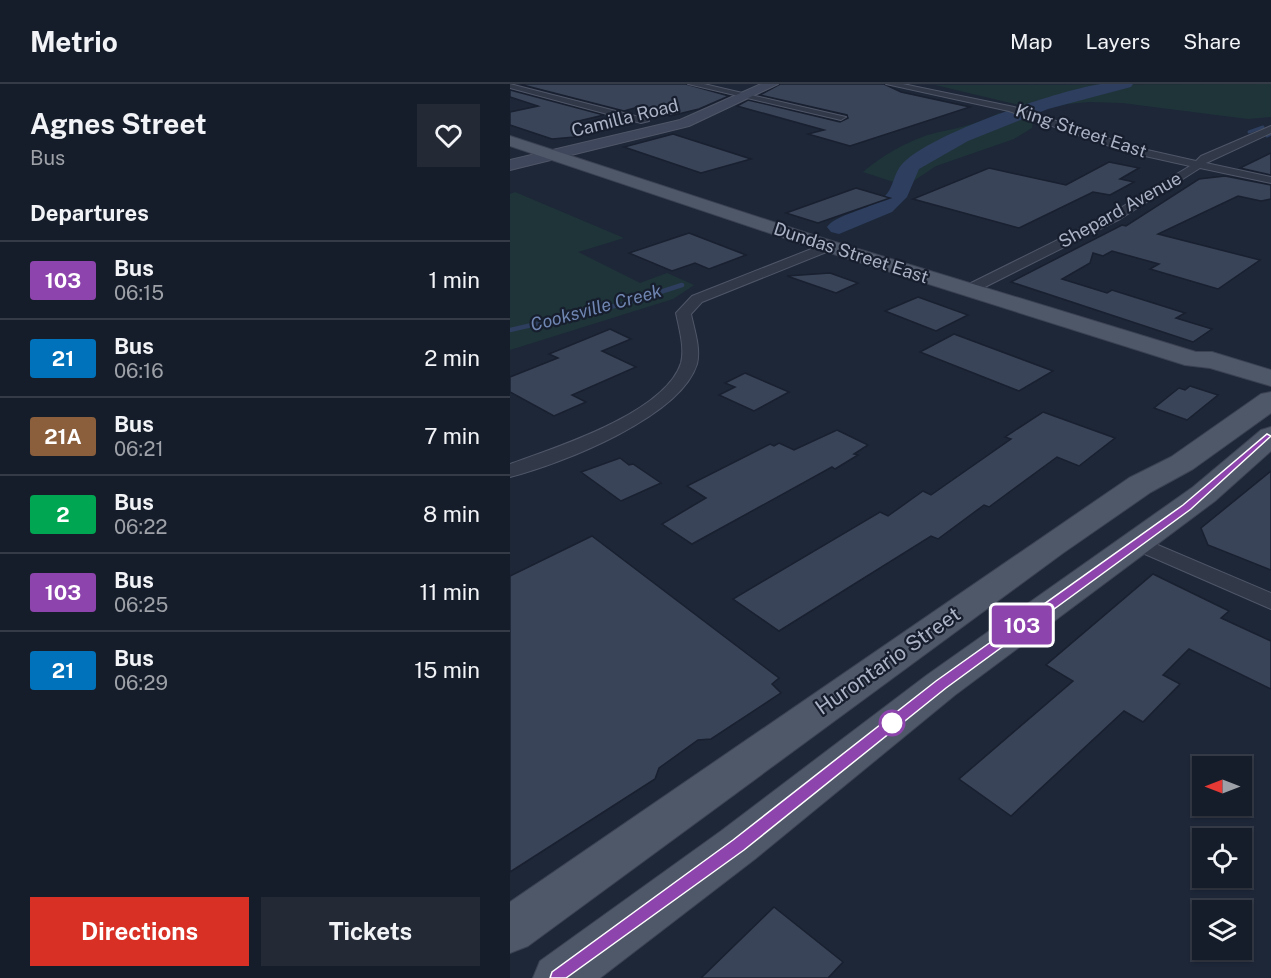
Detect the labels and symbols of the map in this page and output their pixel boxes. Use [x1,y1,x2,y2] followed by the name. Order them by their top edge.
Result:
[569,94,681,141] street label: Camilla Road
[1013,99,1149,162] street label: King Street East
[1055,167,1185,252] street label: Shepard Avenue
[771,218,931,287] street label: Dundas Street East
[528,280,664,335] water label: Cooksville Creek
[810,601,965,720] street label: Hurontario Street
[988,606,1056,644] line badge: 103
[879,710,905,736] unlabelled marker
[1192,756,1252,816] north arrow

